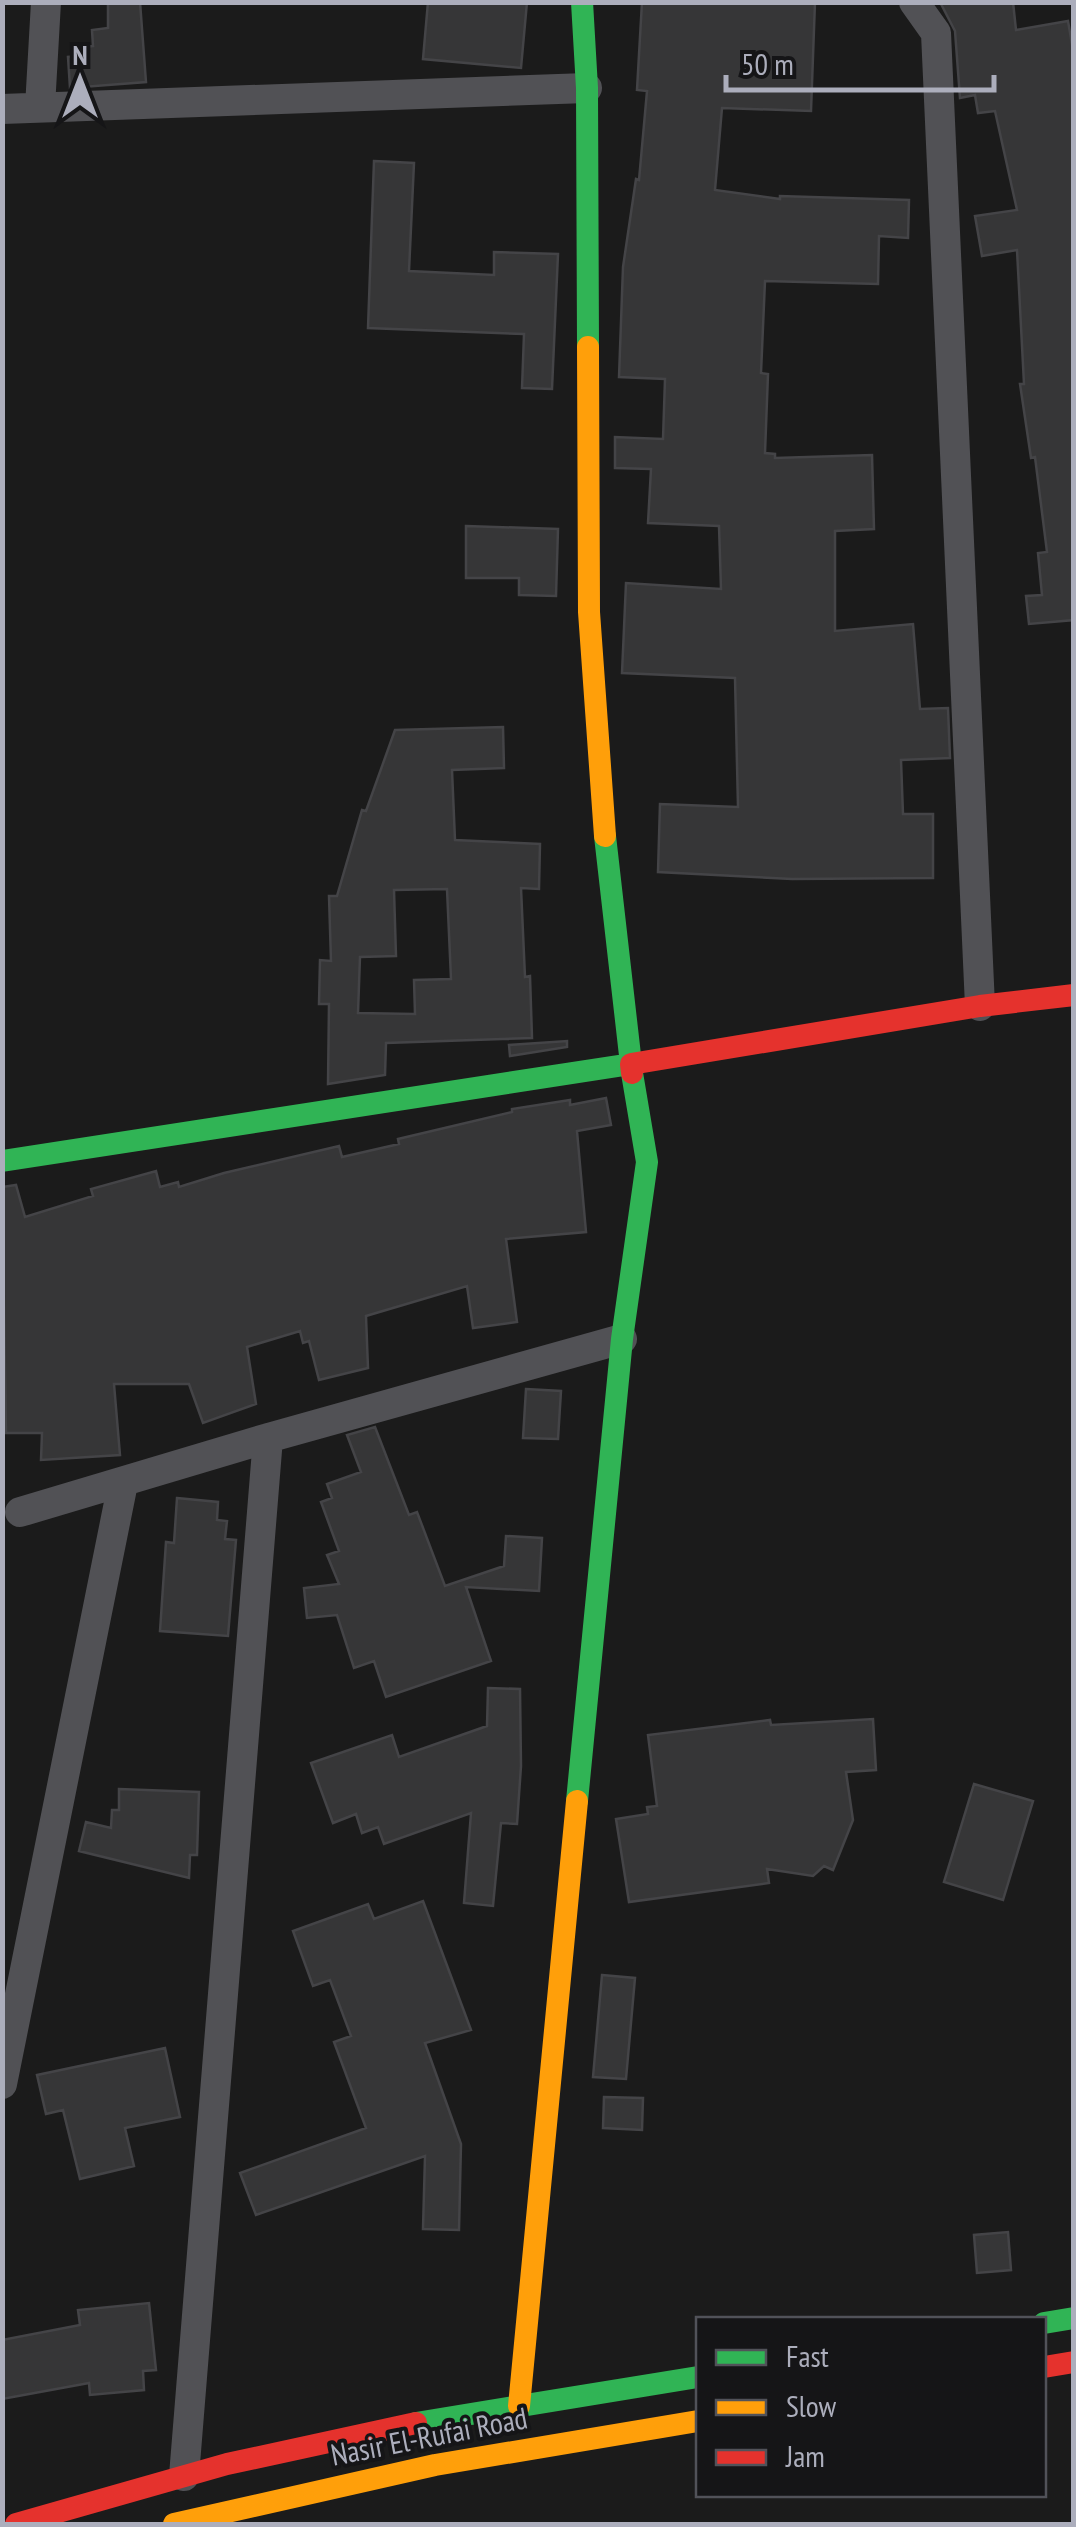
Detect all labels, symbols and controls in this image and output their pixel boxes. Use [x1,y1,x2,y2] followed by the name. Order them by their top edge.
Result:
[30,30,130,130] north arrow
[726,30,994,92] scale bar
[72,36,88,73] text: N
[741,44,794,83] text: 50 m
[696,2317,1046,2497] legend
[786,2336,830,2375] text: Fast
[786,2386,837,2425] text: Slow
[327,2397,530,2474] street label: Nasir El-Rufai Road
[785,2436,825,2475] text: Jam

